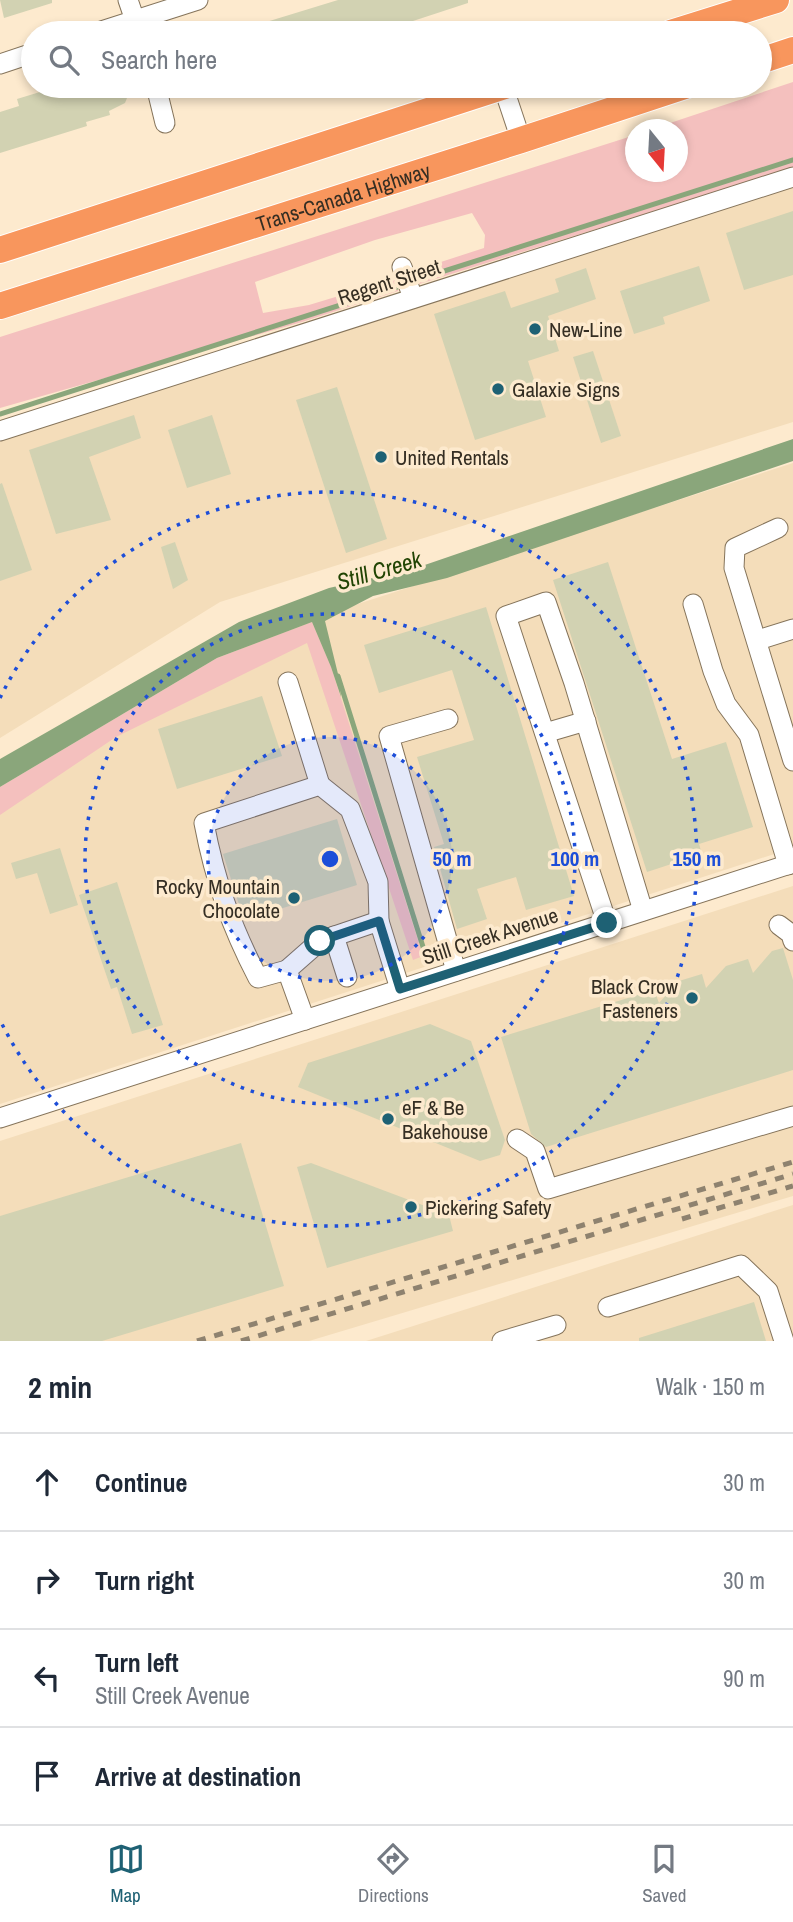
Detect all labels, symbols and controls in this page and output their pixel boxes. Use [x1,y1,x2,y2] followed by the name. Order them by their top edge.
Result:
[21,21,772,98] search box
[45,41,83,79] icon: search
[101,42,217,77] text: Search here
[625,119,688,182] north arrow
[252,155,434,238] street label: Trans-Canada Highway
[334,252,444,312] street label: Regent Street
[549,315,623,344] place label: New-Line
[527,321,543,337] marker: New-Line
[512,375,620,404] place label: Galaxie Signs
[490,381,506,397] marker: Galaxie Signs
[395,443,509,472] place label: United Rentals
[373,449,389,465] marker: United Rentals
[333,543,427,597] water label: Still Creek
[432,844,472,873] text: 50 m
[551,844,599,873] text: 100 m
[673,844,721,873] text: 150 m
[318,847,342,871] centre of rings
[156,872,280,925] place label: Rocky Mountain Chocolate
[286,890,302,906] marker: Rocky Mountain Chocolate
[418,900,562,972] street label: Still Creek Avenue
[591,907,622,938] route end
[304,925,335,956] route start
[591,972,679,1025] place label: Black Crow Fasteners
[684,990,700,1006] marker: Black Crow Fasteners
[402,1093,488,1146] place label: eF & Be Bakehouse
[380,1111,396,1127] marker: eF & Be Bakehouse
[425,1193,552,1222] place label: Pickering Safety
[403,1199,419,1215] marker: Pickering Safety
[28,1367,92,1407] text: 2 min
[656,1371,765,1402] text: Walk · 150 m
[28,1463,66,1501] icon: ahead
[95,1465,187,1500] text: Continue
[723,1467,765,1498] text: 30 m
[28,1561,66,1599] icon: right
[95,1563,194,1598] text: Turn right
[723,1565,765,1596] text: 30 m
[95,1645,179,1680] text: Turn left
[28,1659,66,1697] icon: left
[723,1663,765,1694] text: 90 m
[95,1680,250,1711] text: Still Creek Avenue
[28,1757,66,1795] icon: arrive
[95,1759,301,1794] text: Arrive at destination
[107,1840,145,1908] tab: Map
[358,1840,429,1908] tab: Directions
[642,1840,686,1908] tab: Saved

